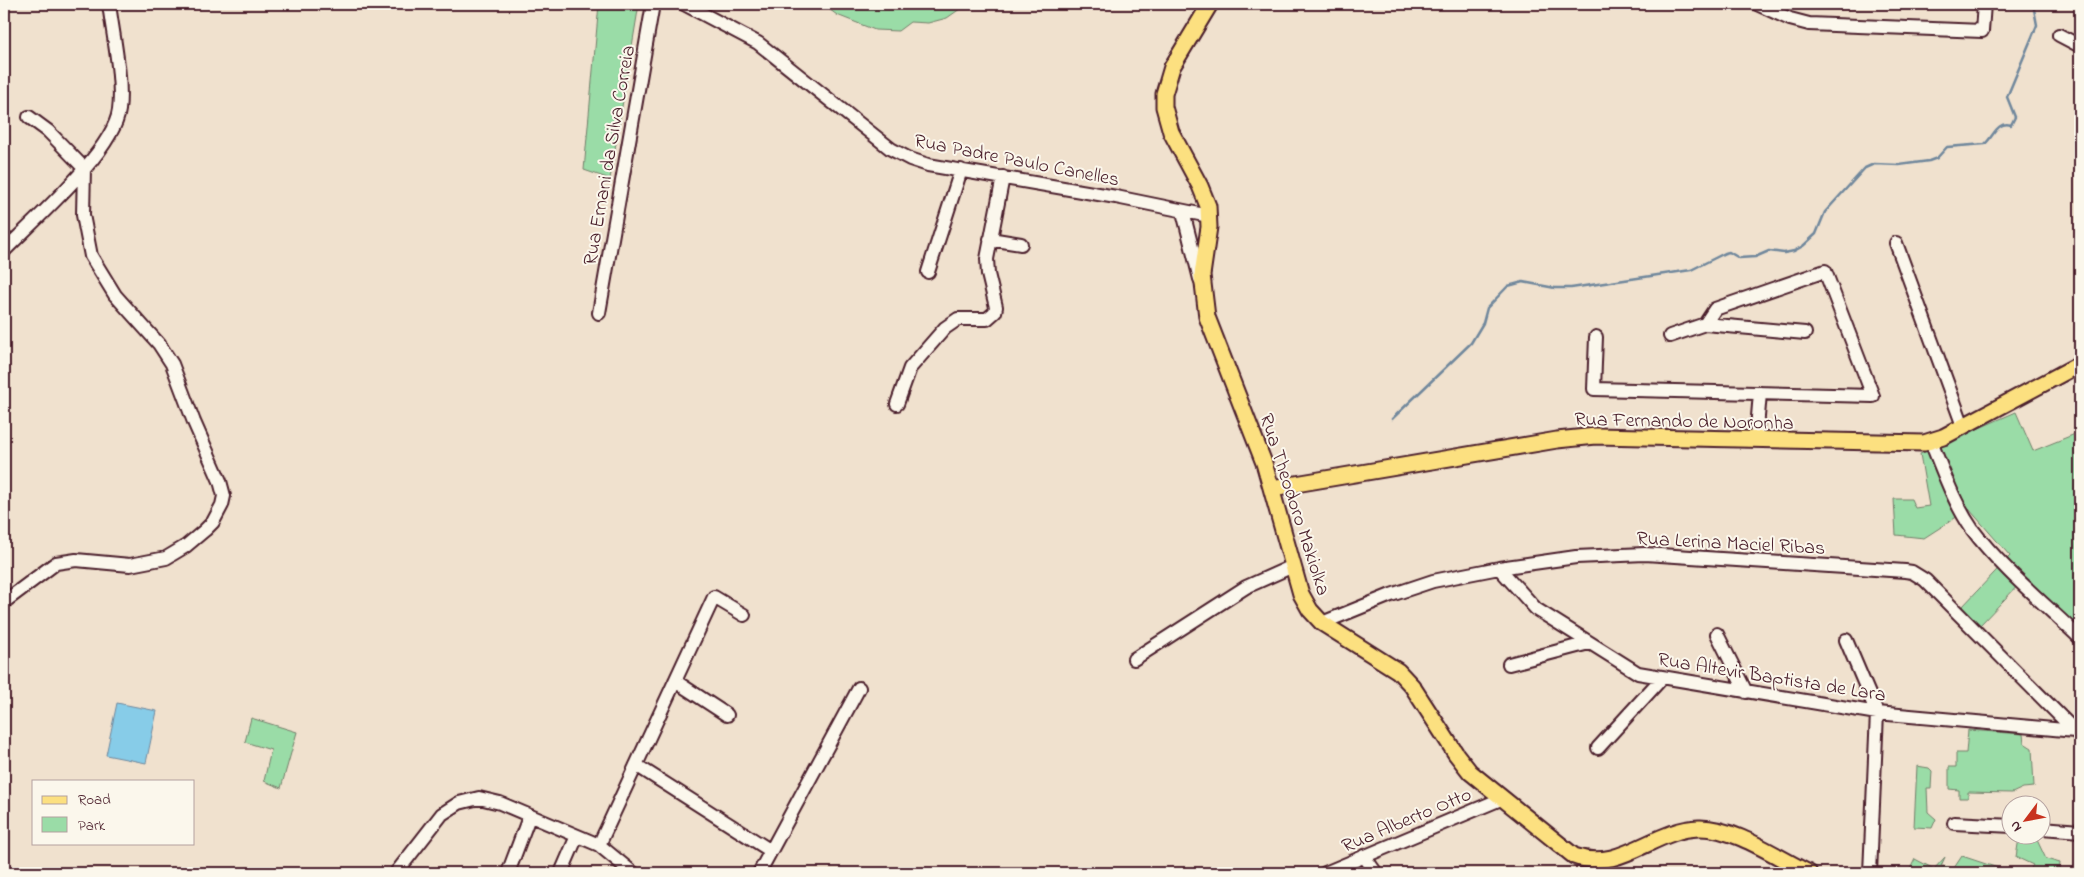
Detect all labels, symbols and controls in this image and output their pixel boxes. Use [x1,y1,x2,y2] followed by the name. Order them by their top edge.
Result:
[577,43,644,268] street label: Rua Ernani da Silva Correia
[911,127,1122,196] street label: Rua Padre Paulo Canelles
[1574,406,1794,439] street label: Rua Fernando de Noronha
[1251,410,1337,600] street label: Rua Theodoro Makiolka
[1636,525,1826,564] street label: Rua Lerina Maciel Ribas
[1655,646,1888,711] street label: Rua Altevir Baptista de Lara
[32,780,195,844] legend
[1337,781,1477,862] street label: Rua Alberto Otto
[78,789,111,811] text: Road
[2002,794,2052,844] north arrow
[78,815,106,837] text: Park
[2005,817,2028,836] text: N

